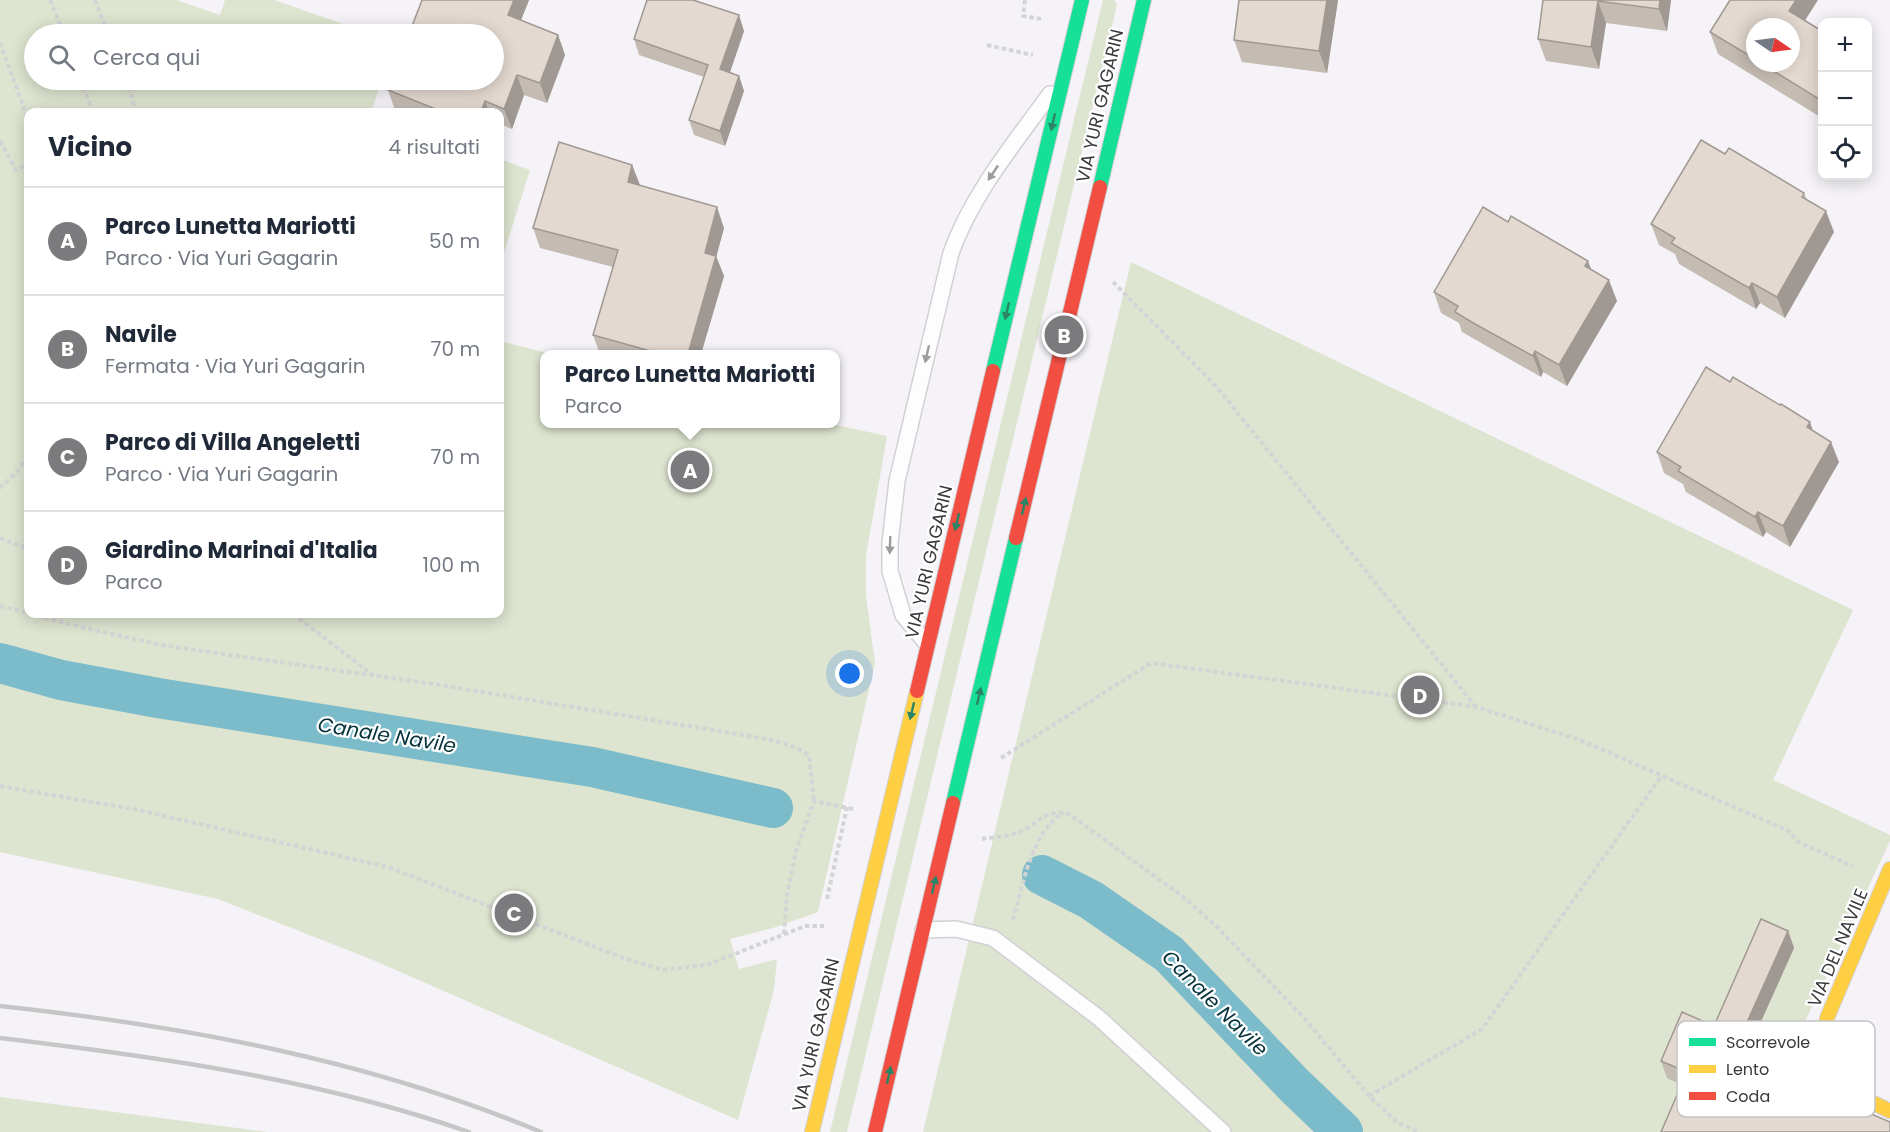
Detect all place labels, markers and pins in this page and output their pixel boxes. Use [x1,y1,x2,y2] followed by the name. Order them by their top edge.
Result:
[1044,312,1084,358] pin: B
[670,448,710,492] pin: A
[1400,672,1440,718] pin: D
[494,890,534,936] pin: C

